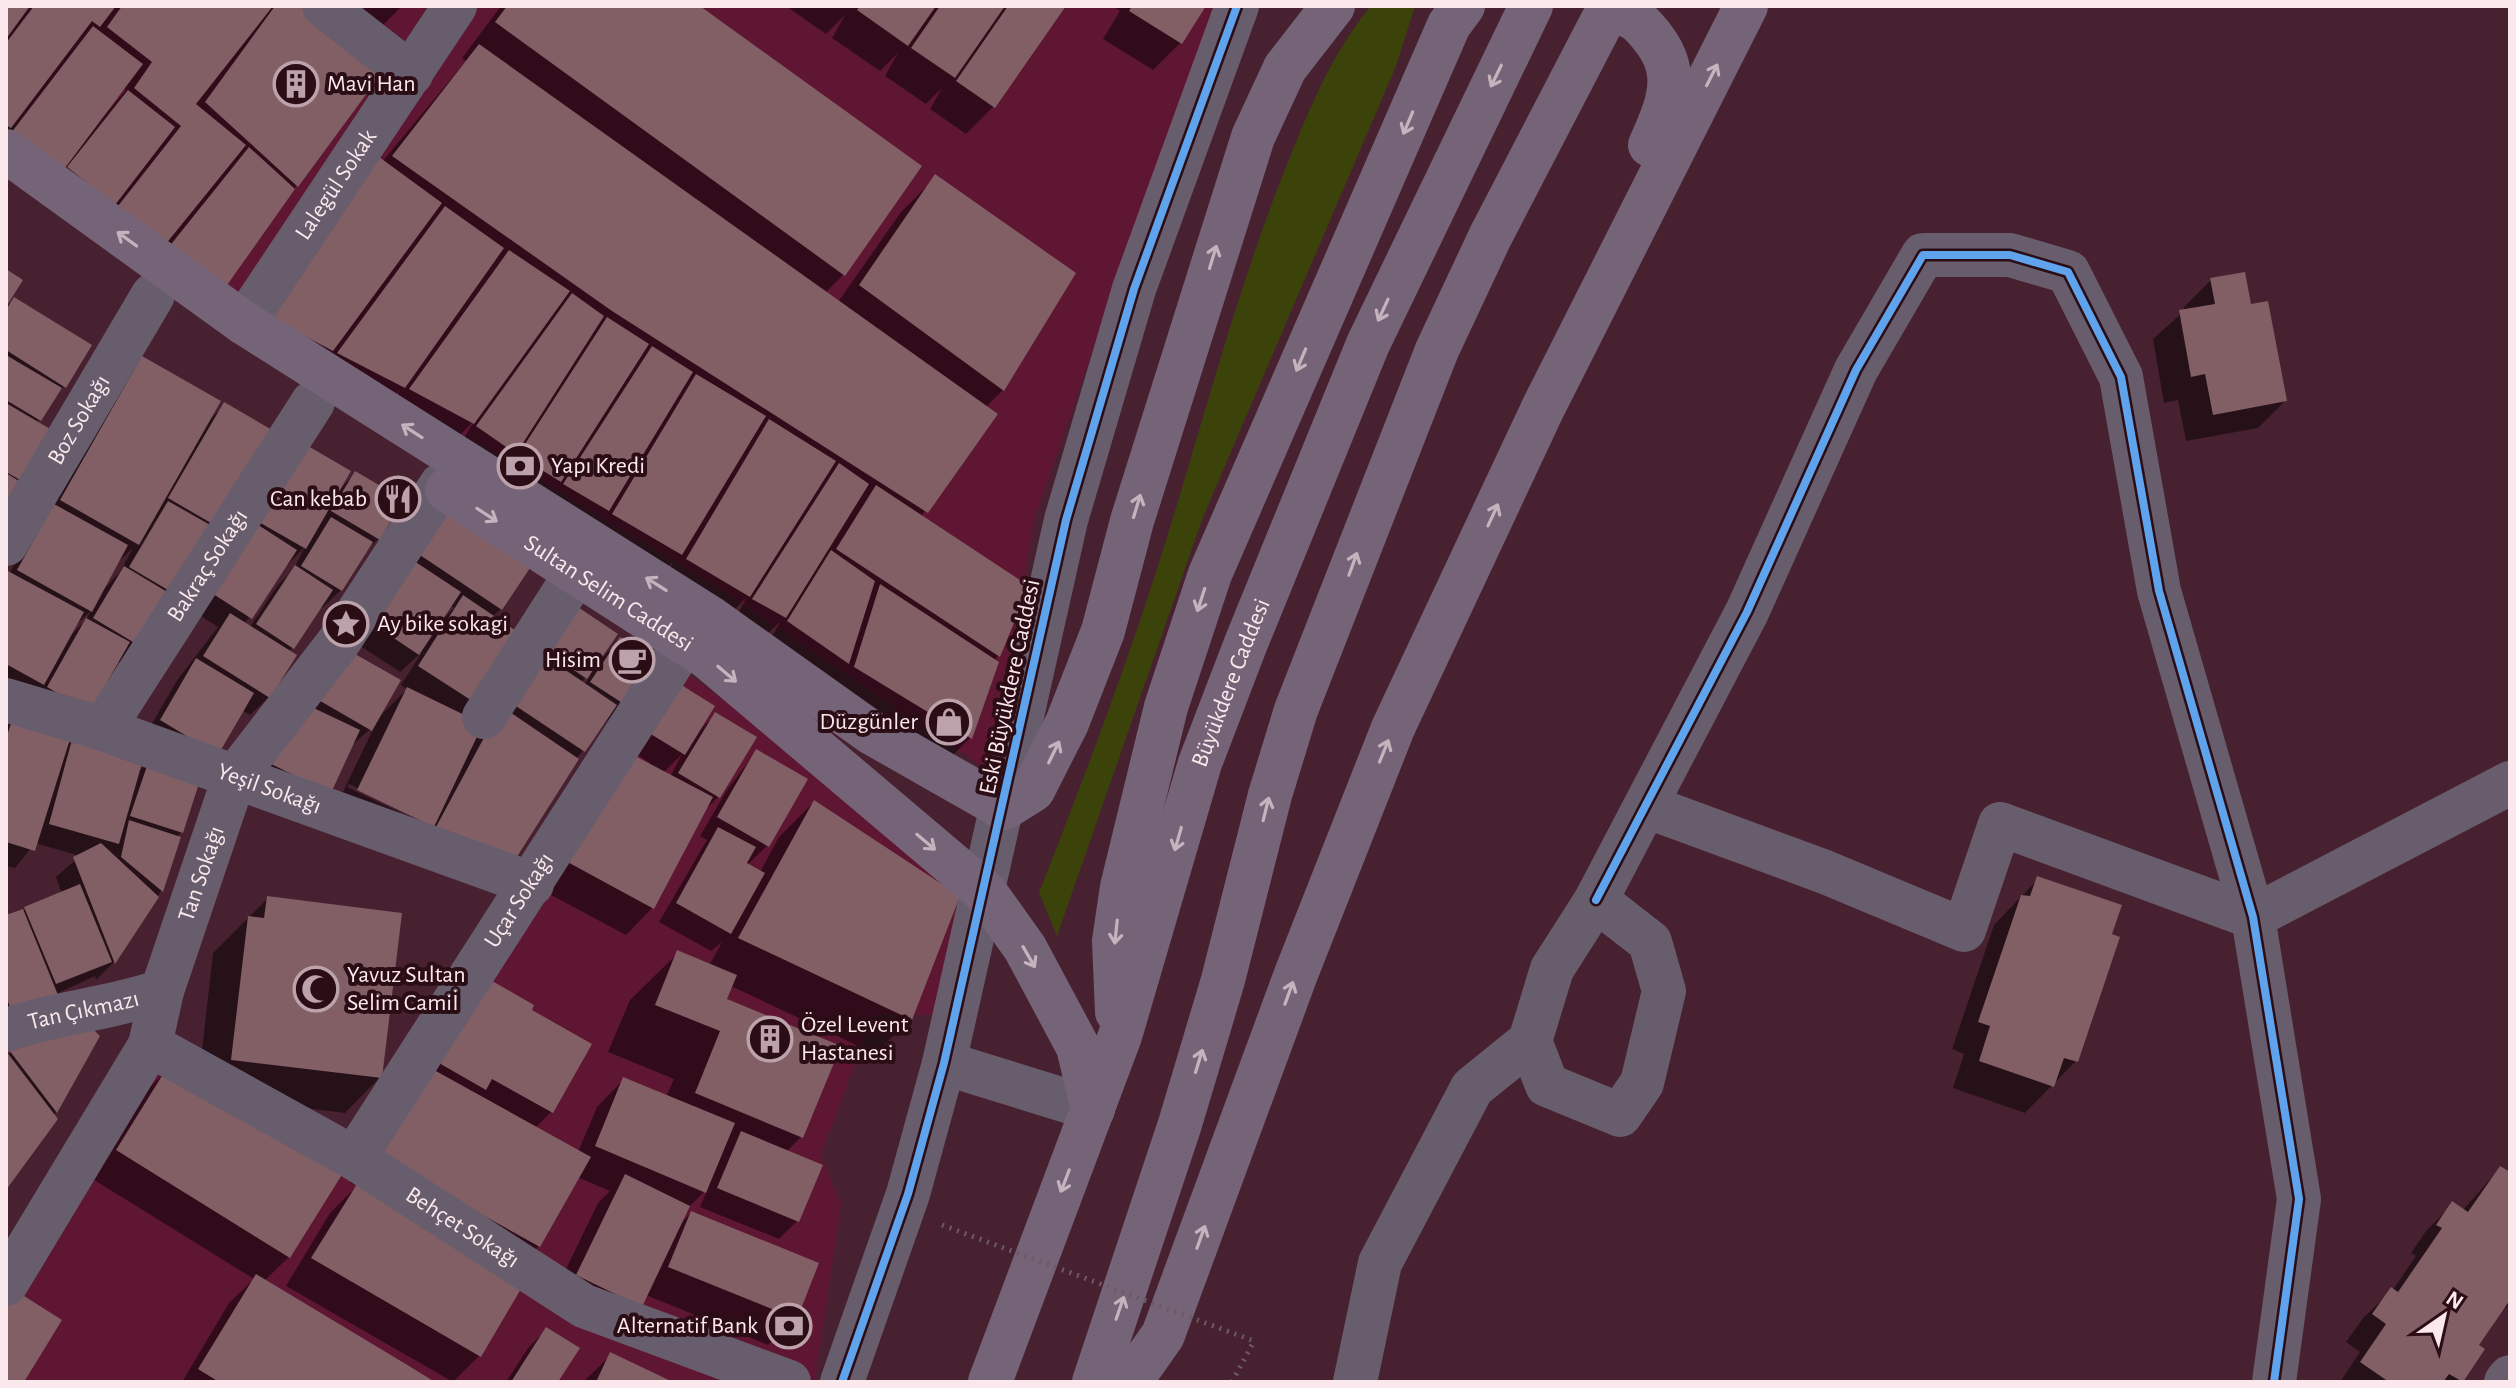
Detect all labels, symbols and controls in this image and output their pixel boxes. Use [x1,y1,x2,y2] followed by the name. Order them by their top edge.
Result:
[272,60,320,108] building icon: Mavi Han
[1487,63,1503,87] one-way arrow
[1705,64,1721,88] one-way arrow
[327,72,416,96] place label: Mavi Han
[1399,110,1414,135] one-way arrow
[291,125,381,244] street label: Lalegül Sokak
[116,231,138,247] one-way arrow
[1206,245,1221,271] one-way arrow
[1375,298,1390,322] one-way arrow
[1293,347,1308,372] one-way arrow
[44,371,115,469] street label: Boz Sokağı
[401,423,424,439] one-way arrow
[496,442,544,490] bank icon: Yapı Kredi
[551,454,645,478] place label: Yapı Kredi
[374,475,422,523] restaurant icon: Can kebab
[270,487,367,511] place label: Can kebab
[1130,493,1145,519] one-way arrow
[1486,503,1501,527] one-way arrow
[163,505,253,626] street label: Bakraç Sokağı
[476,507,498,523] one-way arrow
[520,531,697,657] street label: Sultan Selim Caddesi
[1346,552,1361,577] one-way arrow
[645,576,668,592] one-way arrow
[975,577,1045,797] street label: Eski Büyükdere Caddesi
[1193,587,1207,612] one-way arrow
[1188,595,1275,770] street label: Büyükdere Caddesi
[322,600,370,648] place icon: Ay bike sokagi
[377,612,508,636] place label: Ay bike sokagi
[608,636,656,684] cafe icon: Hisim
[545,648,601,672] place label: Hisim
[717,665,737,683] one-way arrow
[925,698,973,746] shop icon: Düzgünler
[820,710,918,734] place label: Düzgünler
[1377,739,1392,764] one-way arrow
[1047,740,1062,764] one-way arrow
[214,759,324,819] street label: Yeşil Sokağı
[1259,797,1274,823] one-way arrow
[174,823,229,925] street label: Tan Sokağı
[1170,826,1185,852] one-way arrow
[915,833,935,851] one-way arrow
[480,849,558,952] street label: Uçar Sokağı
[1108,919,1123,945] one-way arrow
[1021,945,1037,968] one-way arrow
[347,963,466,1015] place label: Yavuz Sultan Selim Camiİ
[292,965,340,1013] mosque icon: Yavuz Sultan Selim Camiİ
[1283,981,1297,1006] one-way arrow
[26,987,142,1035] street label: Tan Çıkmazı
[801,1012,909,1065] place label: Özel Levent Hastanesi
[746,1015,794,1063] building icon: Özel Levent Hastanesi
[1192,1048,1207,1074] one-way arrow
[1057,1169,1071,1193] one-way arrow
[401,1182,523,1273] street label: Behçet Sokağı
[1194,1225,1209,1250] one-way arrow
[2404,1276,2484,1356] north arrow
[2442,1287,2467,1314] text: N
[1113,1296,1128,1321] one-way arrow
[765,1302,813,1350] bank icon: Alternatif Bank
[617,1314,758,1338] place label: Alternatif Bank

